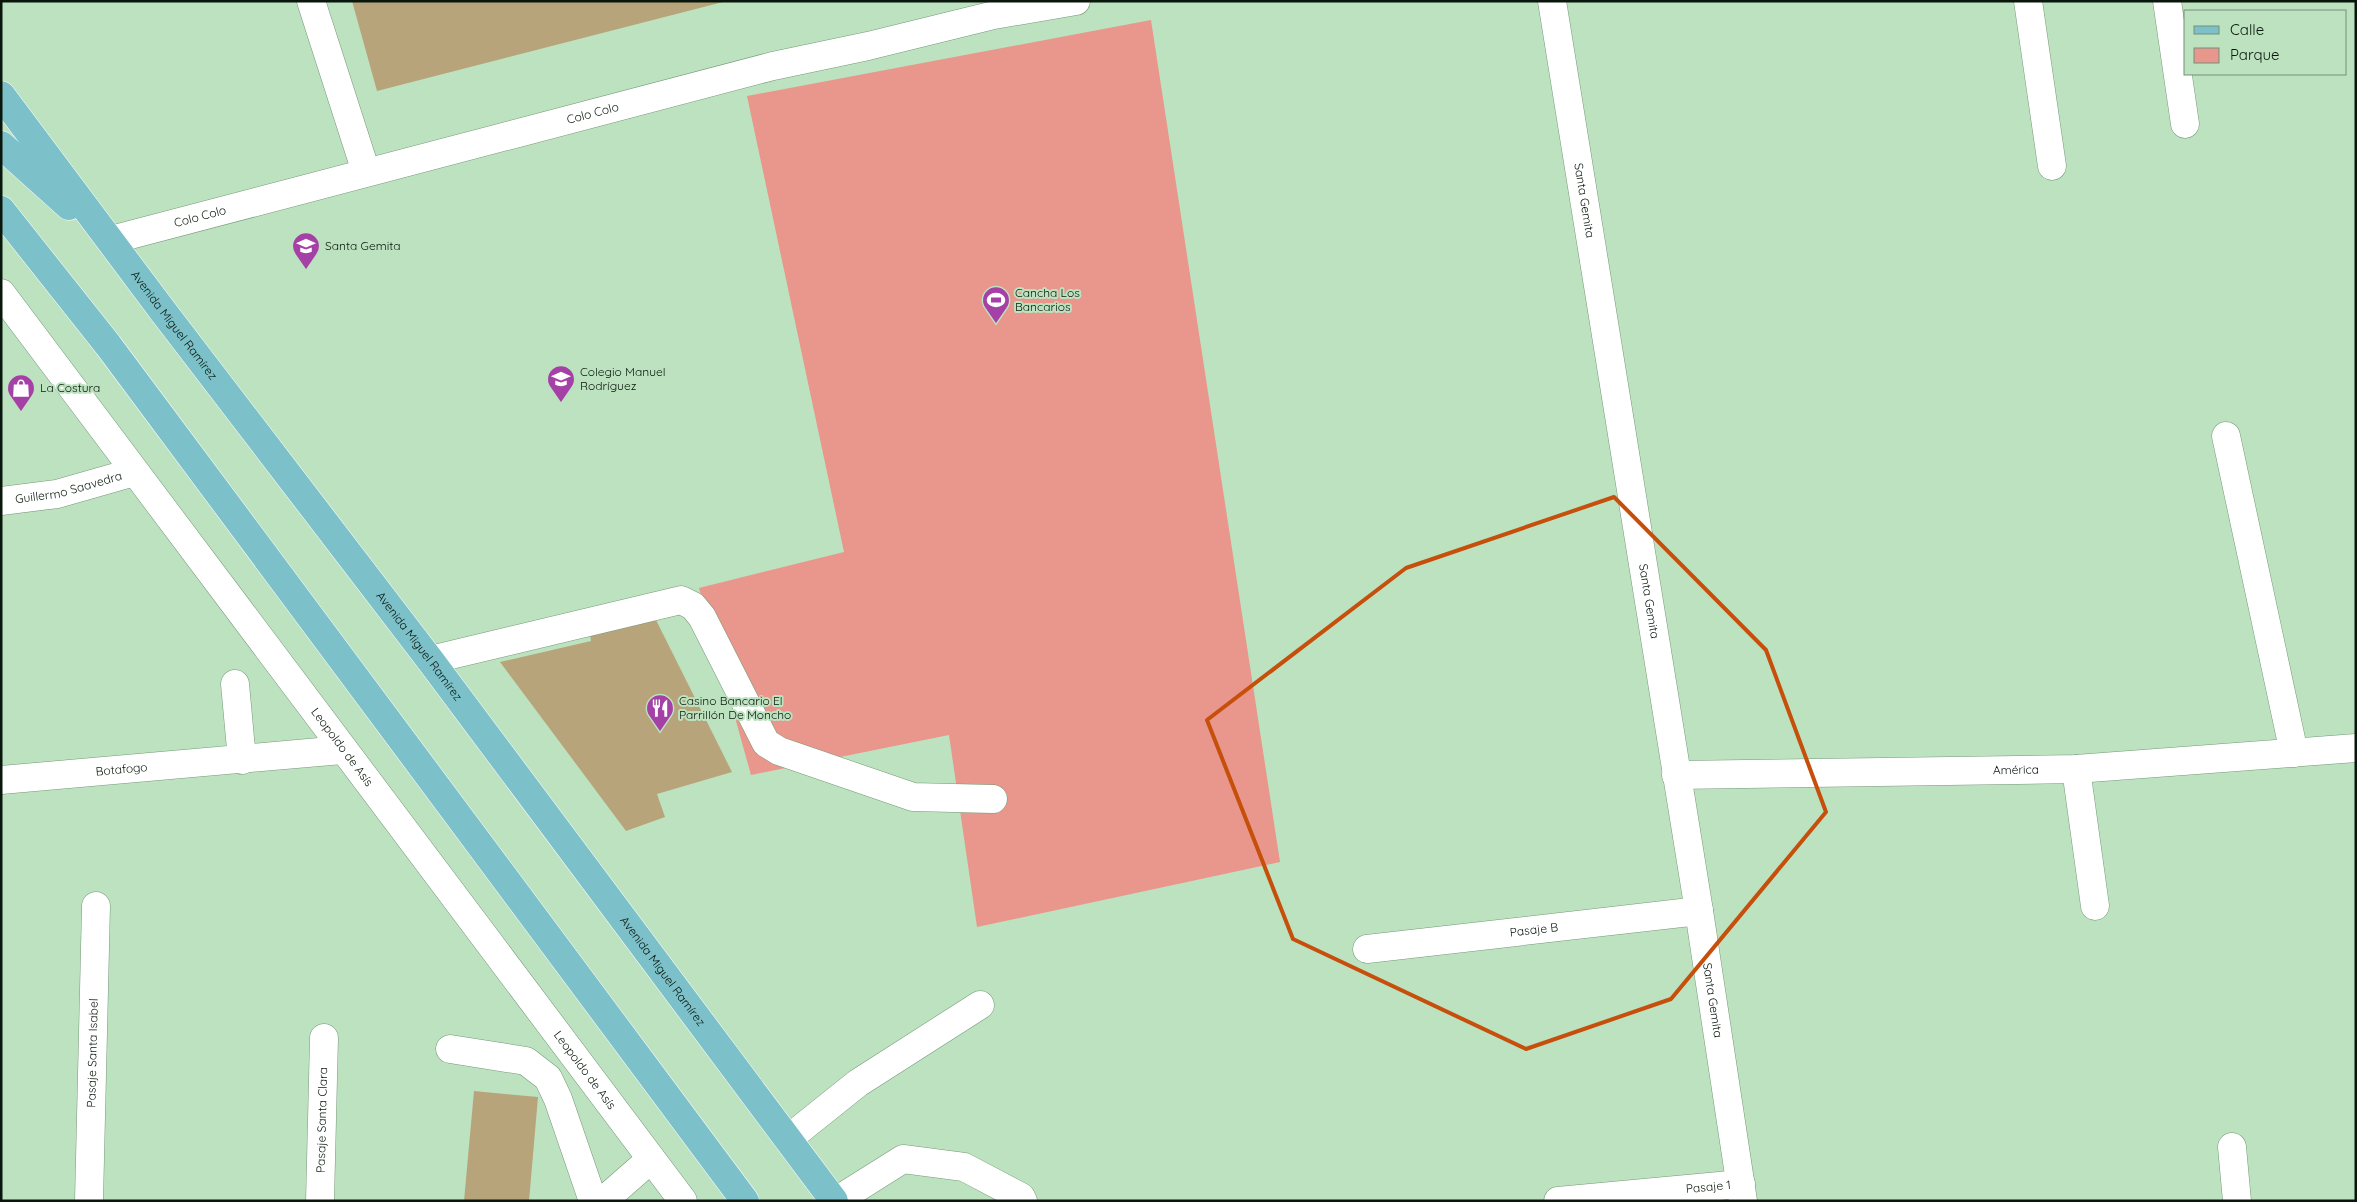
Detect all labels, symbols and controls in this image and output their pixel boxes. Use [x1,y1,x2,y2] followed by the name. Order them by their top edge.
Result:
[2184,10,2347,75] legend
[2230,20,2264,39] text: Calle
[2230,45,2280,64] text: Parque
[565,99,620,127] street label: Colo Colo
[1571,162,1598,239] street label: Santa Gemita
[172,202,228,230] street label: Colo Colo
[291,231,321,270] school or university icon: Santa Gemita
[325,238,401,253] place label: Santa Gemita
[128,267,221,383] street label: Avenida Miguel Ramírez
[981,285,1011,324] sports icon: Cancha Los Bancarios
[1015,285,1080,314] place label: Cancha Los Bancarios
[546,364,576,403] school or university icon: Colegio Manuel Rodríguez
[580,364,666,393] place label: Colegio Manuel Rodríguez
[6,373,36,412] shop icon: La Costura
[40,380,100,395] place label: La Costura
[14,468,124,506] street label: Guillermo Saavedra
[1636,563,1663,640] street label: Santa Gemita
[373,588,466,704] street label: Avenida Miguel Ramírez
[645,693,675,732] restaurant icon: Casino Bancario El Parrillón De Moncho
[679,693,791,722] place label: Casino Bancario El Parrillón De Moncho
[308,705,377,789] street label: Leopoldo de Asís
[95,759,148,779] street label: Botafogo
[1993,762,2039,777] street label: América
[617,913,709,1029] street label: Avenida Miguel Ramírez
[1509,919,1559,940] street label: Pasaje B
[1700,962,1726,1039] street label: Santa Gemita
[83,998,101,1108] street label: Pasaje Santa Isabel
[551,1028,620,1112] street label: Leopoldo de Asís
[313,1067,330,1173] street label: Pasaje Santa Clara
[1685,1177,1731,1196] street label: Pasaje 1

